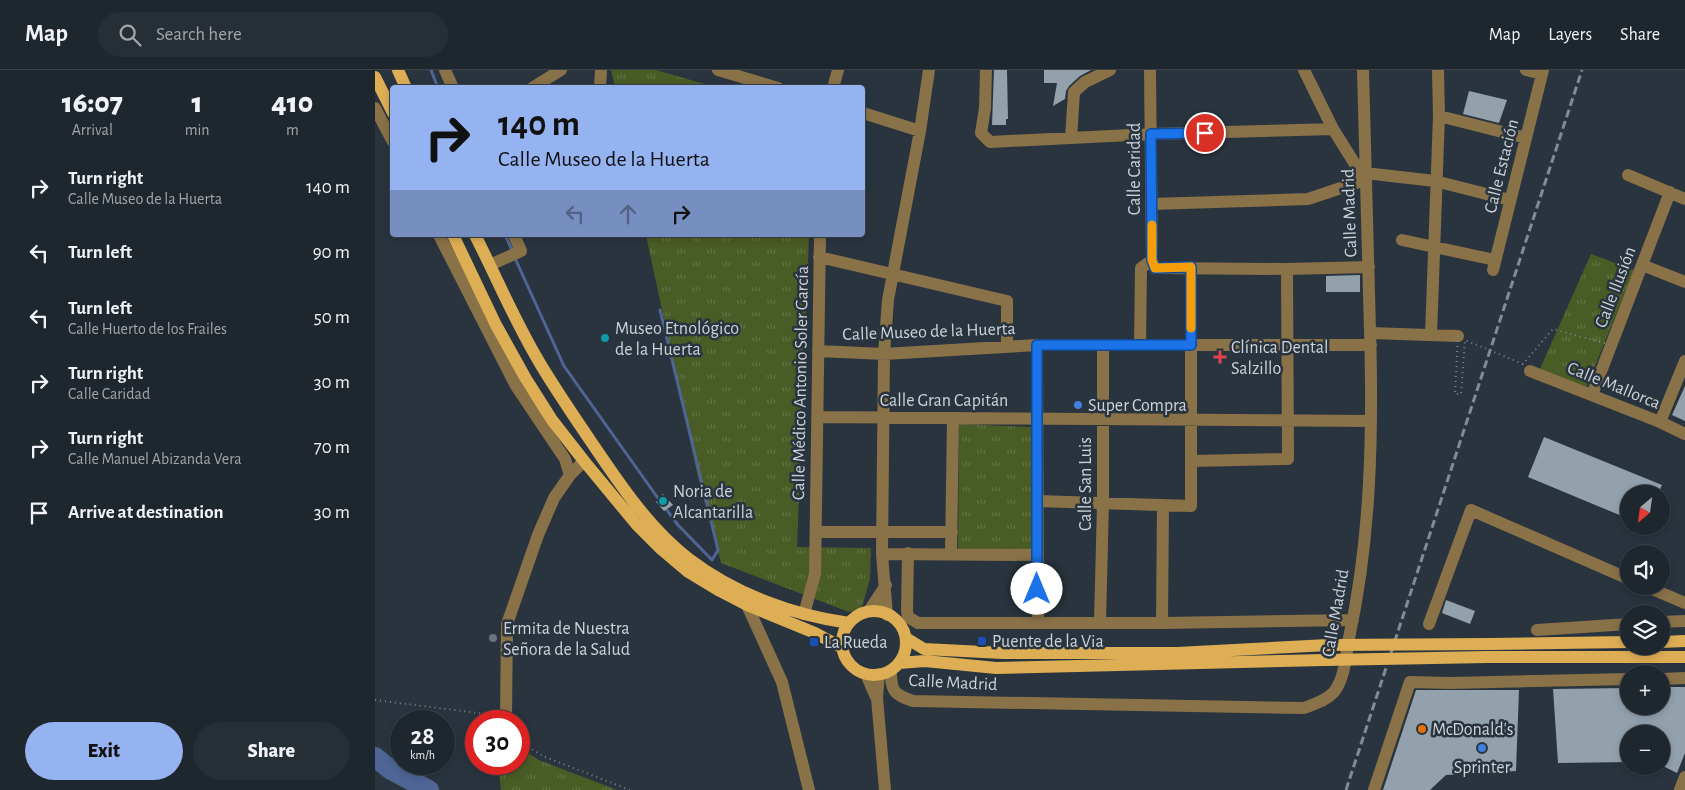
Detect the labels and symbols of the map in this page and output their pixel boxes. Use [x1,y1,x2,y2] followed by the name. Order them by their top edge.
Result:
[1184,112,1226,154] pin
[1482,117,1522,215] street label: Calle Estación
[1126,123,1144,215] street label: Calle Caridad
[1339,168,1361,258] street label: Calle Madrid
[1592,244,1640,330] street label: Calle Ilusión
[790,266,812,500] street label: Calle Médico Antonio Soler García
[615,320,739,359] place label: Museo Etnológico de la Huerta
[842,320,1016,344] street label: Calle Museo de la Huerta
[599,332,611,344] marker: Museo Etnológico de la Huerta
[1231,339,1329,378] place label: Clínica Dental Salzillo
[1213,350,1227,364] marker: Clínica Dental Salzillo
[1565,359,1663,413] street label: Calle Mallorca
[880,392,1008,410] street label: Calle Gran Capitán
[1088,397,1187,415] place label: Super Compra
[1072,399,1084,411] marker: Super Compra
[1077,437,1095,531] street label: Calle San Luis
[673,483,753,522] place label: Noria de Alcantarilla
[1620,485,1670,535] north arrow
[657,495,669,507] marker: Noria de Alcantarilla
[1010,562,1062,614] position arrow
[1319,568,1353,659] street label: Calle Madrid
[503,620,630,659] place label: Ermita de Nuestra Señora de la Salud
[487,632,499,644] marker: Ermita de Nuestra Señora de la Salud
[992,633,1104,651] place label: Puente de la Via
[824,634,888,652] place label: La Rueda
[976,635,988,647] marker: Puente de la Via
[808,636,820,648] marker: La Rueda
[908,672,998,694] street label: Calle Madrid
[465,710,530,775] speed limit sign: 30
[1432,721,1514,739] place label: McDonald's
[1416,723,1428,735] marker: McDonald's
[1476,742,1488,754] marker: Sprinter
[1454,759,1510,777] place label: Sprinter

